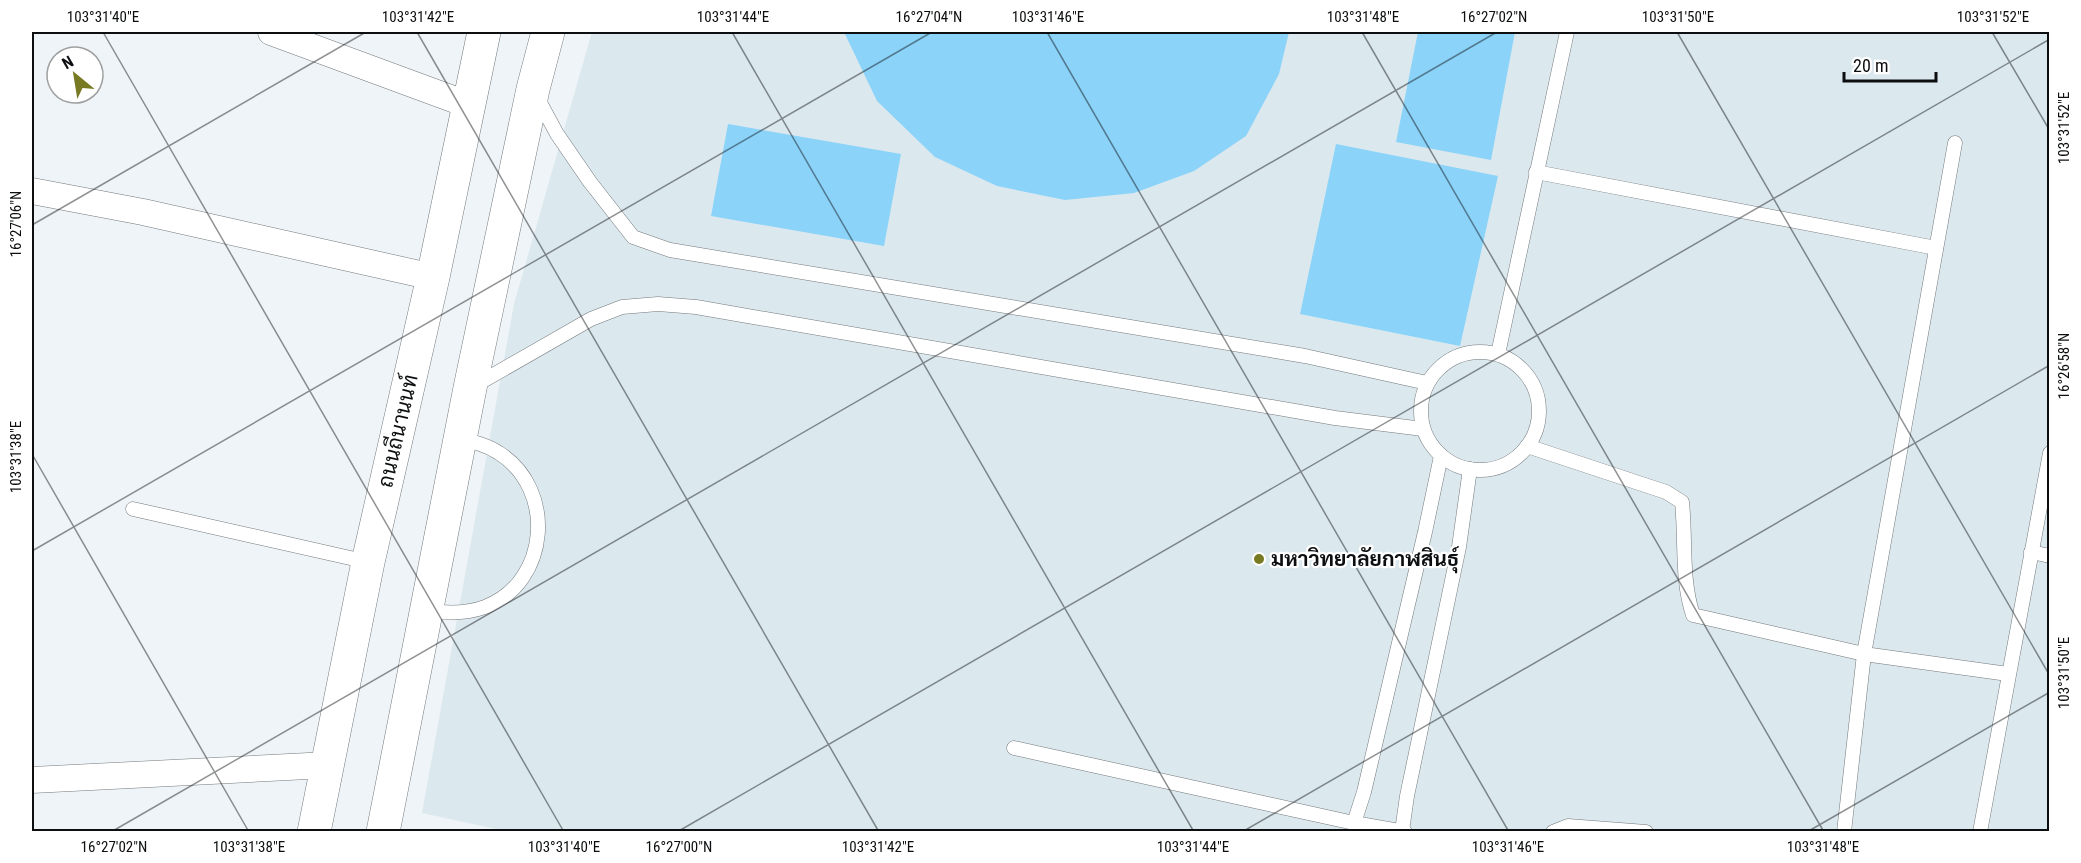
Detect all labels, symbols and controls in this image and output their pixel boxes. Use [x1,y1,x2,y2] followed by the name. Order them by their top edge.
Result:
[67,8,139,26] text: 103°31'40"E
[382,8,454,26] text: 103°31'42"E
[697,8,769,26] text: 103°31'44"E
[896,8,962,26] text: 16°27'04"N
[1012,8,1084,26] text: 103°31'46"E
[1327,8,1399,26] text: 103°31'48"E
[1461,8,1527,26] text: 16°27'02"N
[1642,8,1714,26] text: 103°31'50"E
[1957,8,2029,26] text: 103°31'52"E
[45,45,105,105] north arrow
[1844,45,1936,83] scale bar
[59,52,77,73] text: N
[1853,55,1888,76] text: 20 m
[2055,92,2073,164] text: 103°31'52"E
[7,191,25,257] text: 16°27'06"N
[2055,333,2073,399] text: 16°26'58"N
[371,372,423,490] street label: ถนนถีนานนท์
[7,421,25,493] text: 103°31'38"E
[1271,546,1460,574] place label: มหาวิทยาลัยกาฬสินธุ์
[1252,552,1266,566] marker: มหาวิทยาลัยกาฬสินธุ์
[2055,637,2073,709] text: 103°31'50"E
[81,838,147,856] text: 16°27'02"N
[213,838,285,856] text: 103°31'38"E
[528,838,600,856] text: 103°31'40"E
[646,838,712,856] text: 16°27'00"N
[842,838,914,856] text: 103°31'42"E
[1157,838,1229,856] text: 103°31'44"E
[1472,838,1544,856] text: 103°31'46"E
[1787,838,1859,856] text: 103°31'48"E

